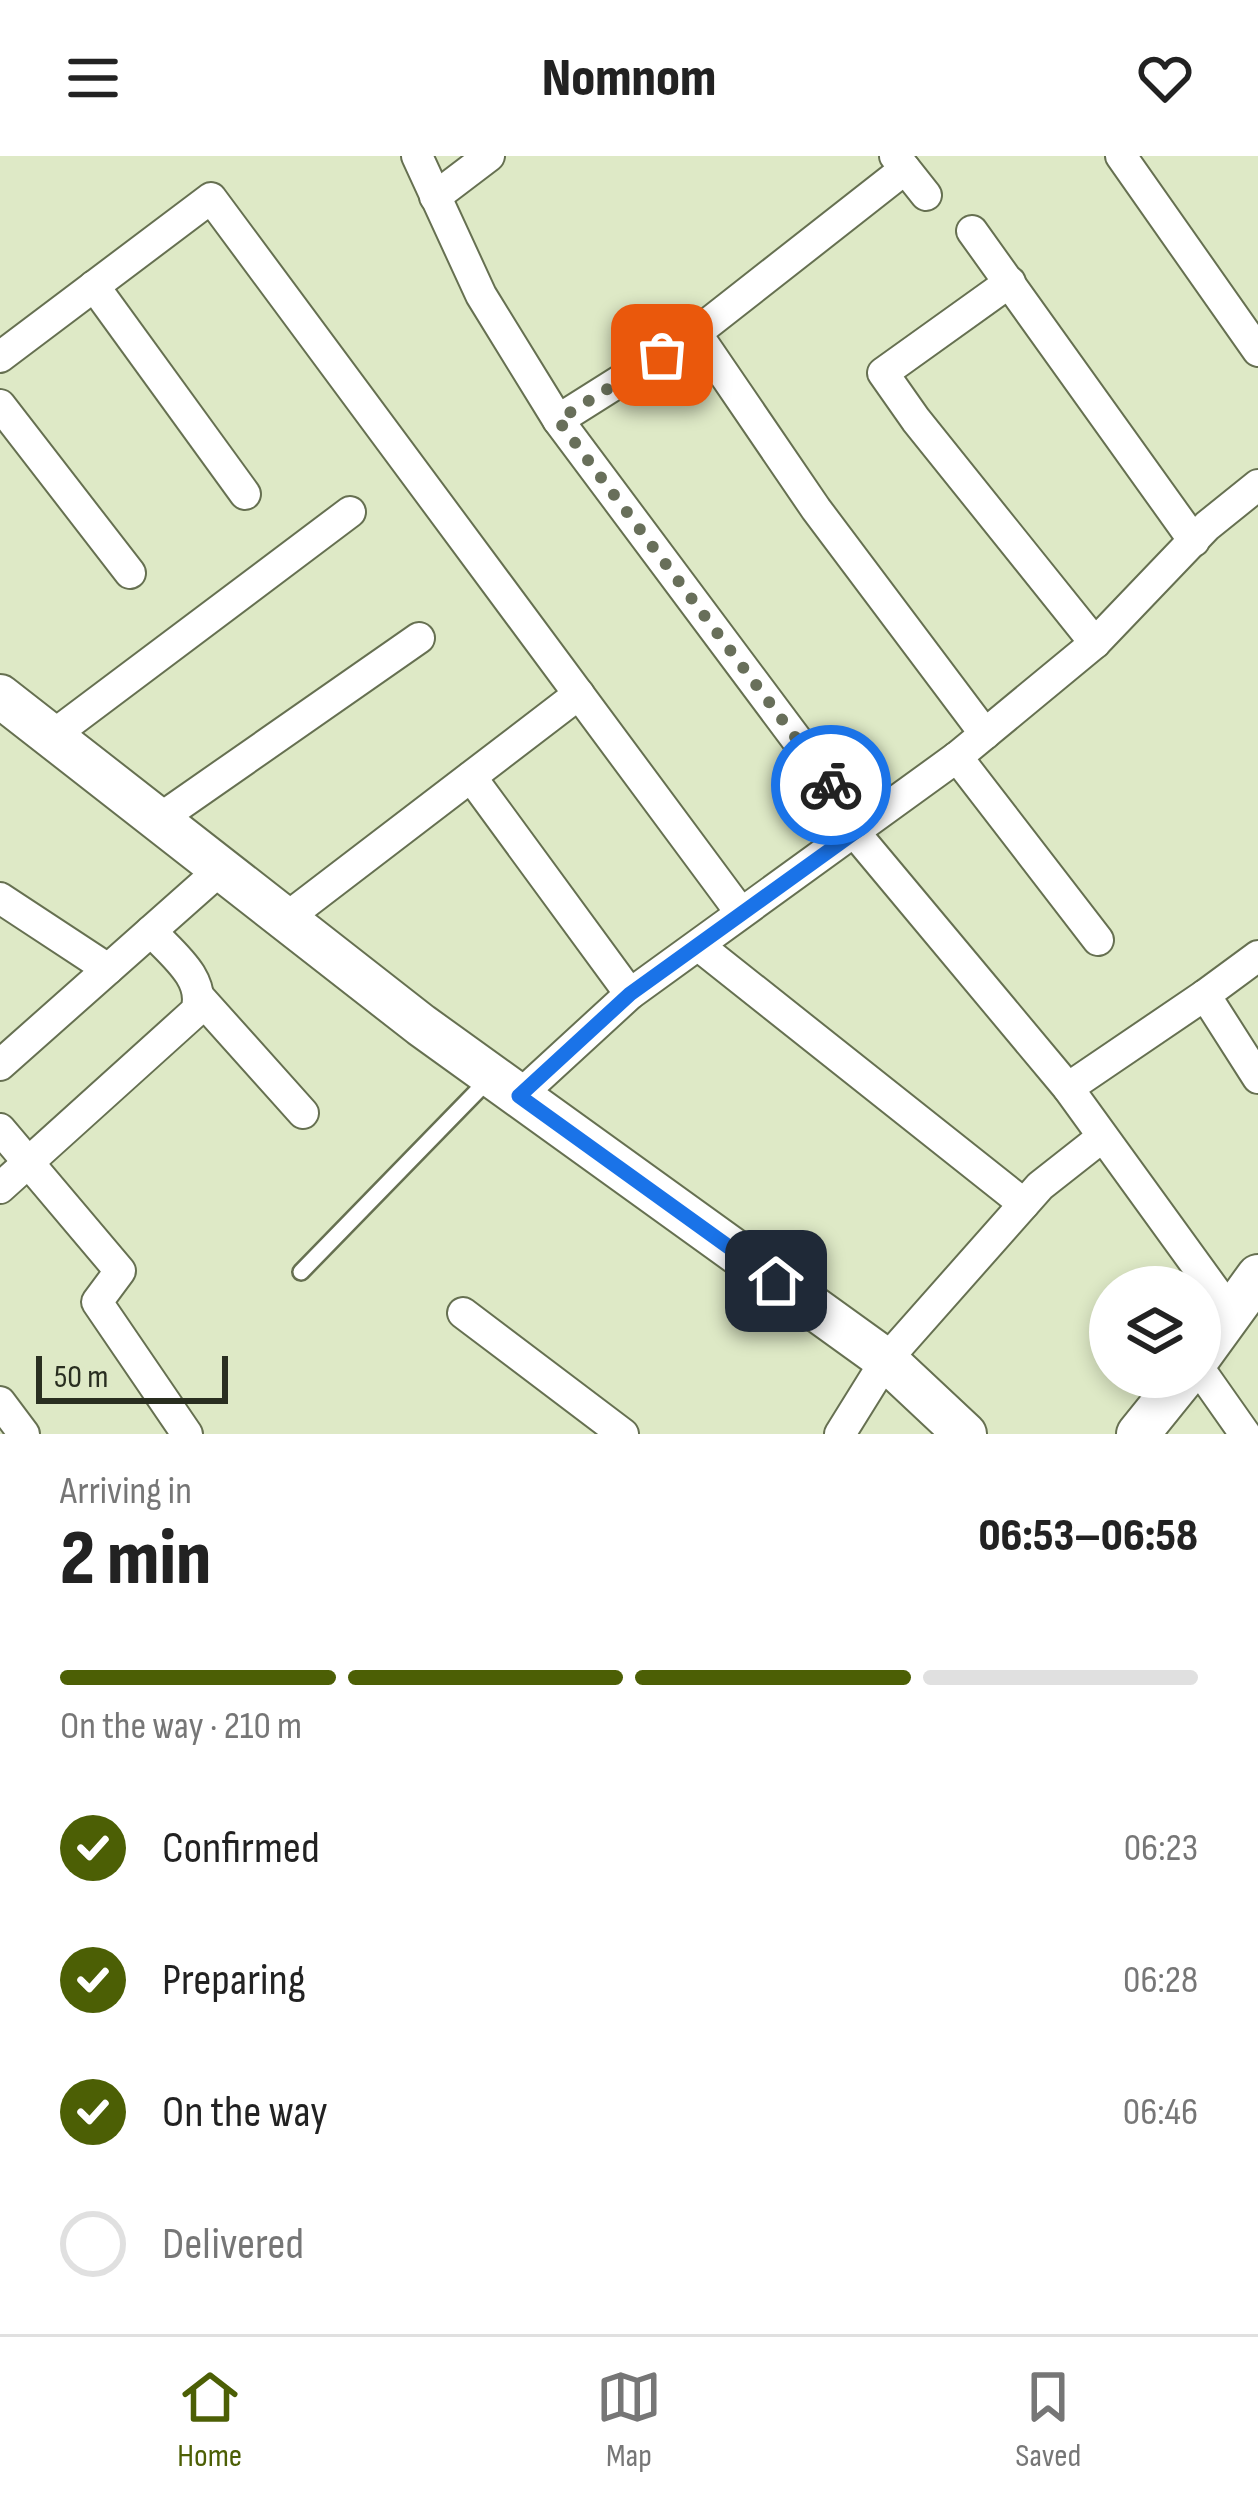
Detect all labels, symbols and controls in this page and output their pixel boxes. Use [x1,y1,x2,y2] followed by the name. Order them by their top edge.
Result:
[60,45,126,111] icon: menu
[1132,45,1198,111] icon: heart
[542,46,716,111] text: Nomnom
[611,304,713,406] pin
[629,322,695,388] icon: bag
[771,725,891,845] courier
[798,752,864,818] icon: bike
[725,1230,827,1332] pin
[743,1248,809,1314] icon: home
[1089,1266,1221,1398] map controls
[1089,1266,1221,1398] button: layers
[36,1350,228,1403] scale bar
[54,1357,108,1397] text: 50 m
[60,1468,192,1515] text: Arriving in
[978,1509,1198,1564] text: 06:53–06:58
[60,1513,211,1606] text: 2 min
[60,1703,302,1750] text: On the way · 210 m
[60,1815,126,1881] icon: check
[162,1821,320,1876] text: Confirmed
[1124,1825,1198,1872] text: 06:23
[60,1947,126,2013] icon: check
[162,1953,306,2008] text: Preparing
[1123,1957,1198,2004] text: 06:28
[60,2079,126,2145] icon: check
[162,2085,328,2140] text: On the way
[1123,2089,1198,2136] text: 06:46
[162,2217,304,2272] text: Delivered
[177,2364,243,2476] tab: Home
[596,2364,662,2476] tab: Map
[1015,2364,1081,2476] tab: Saved

